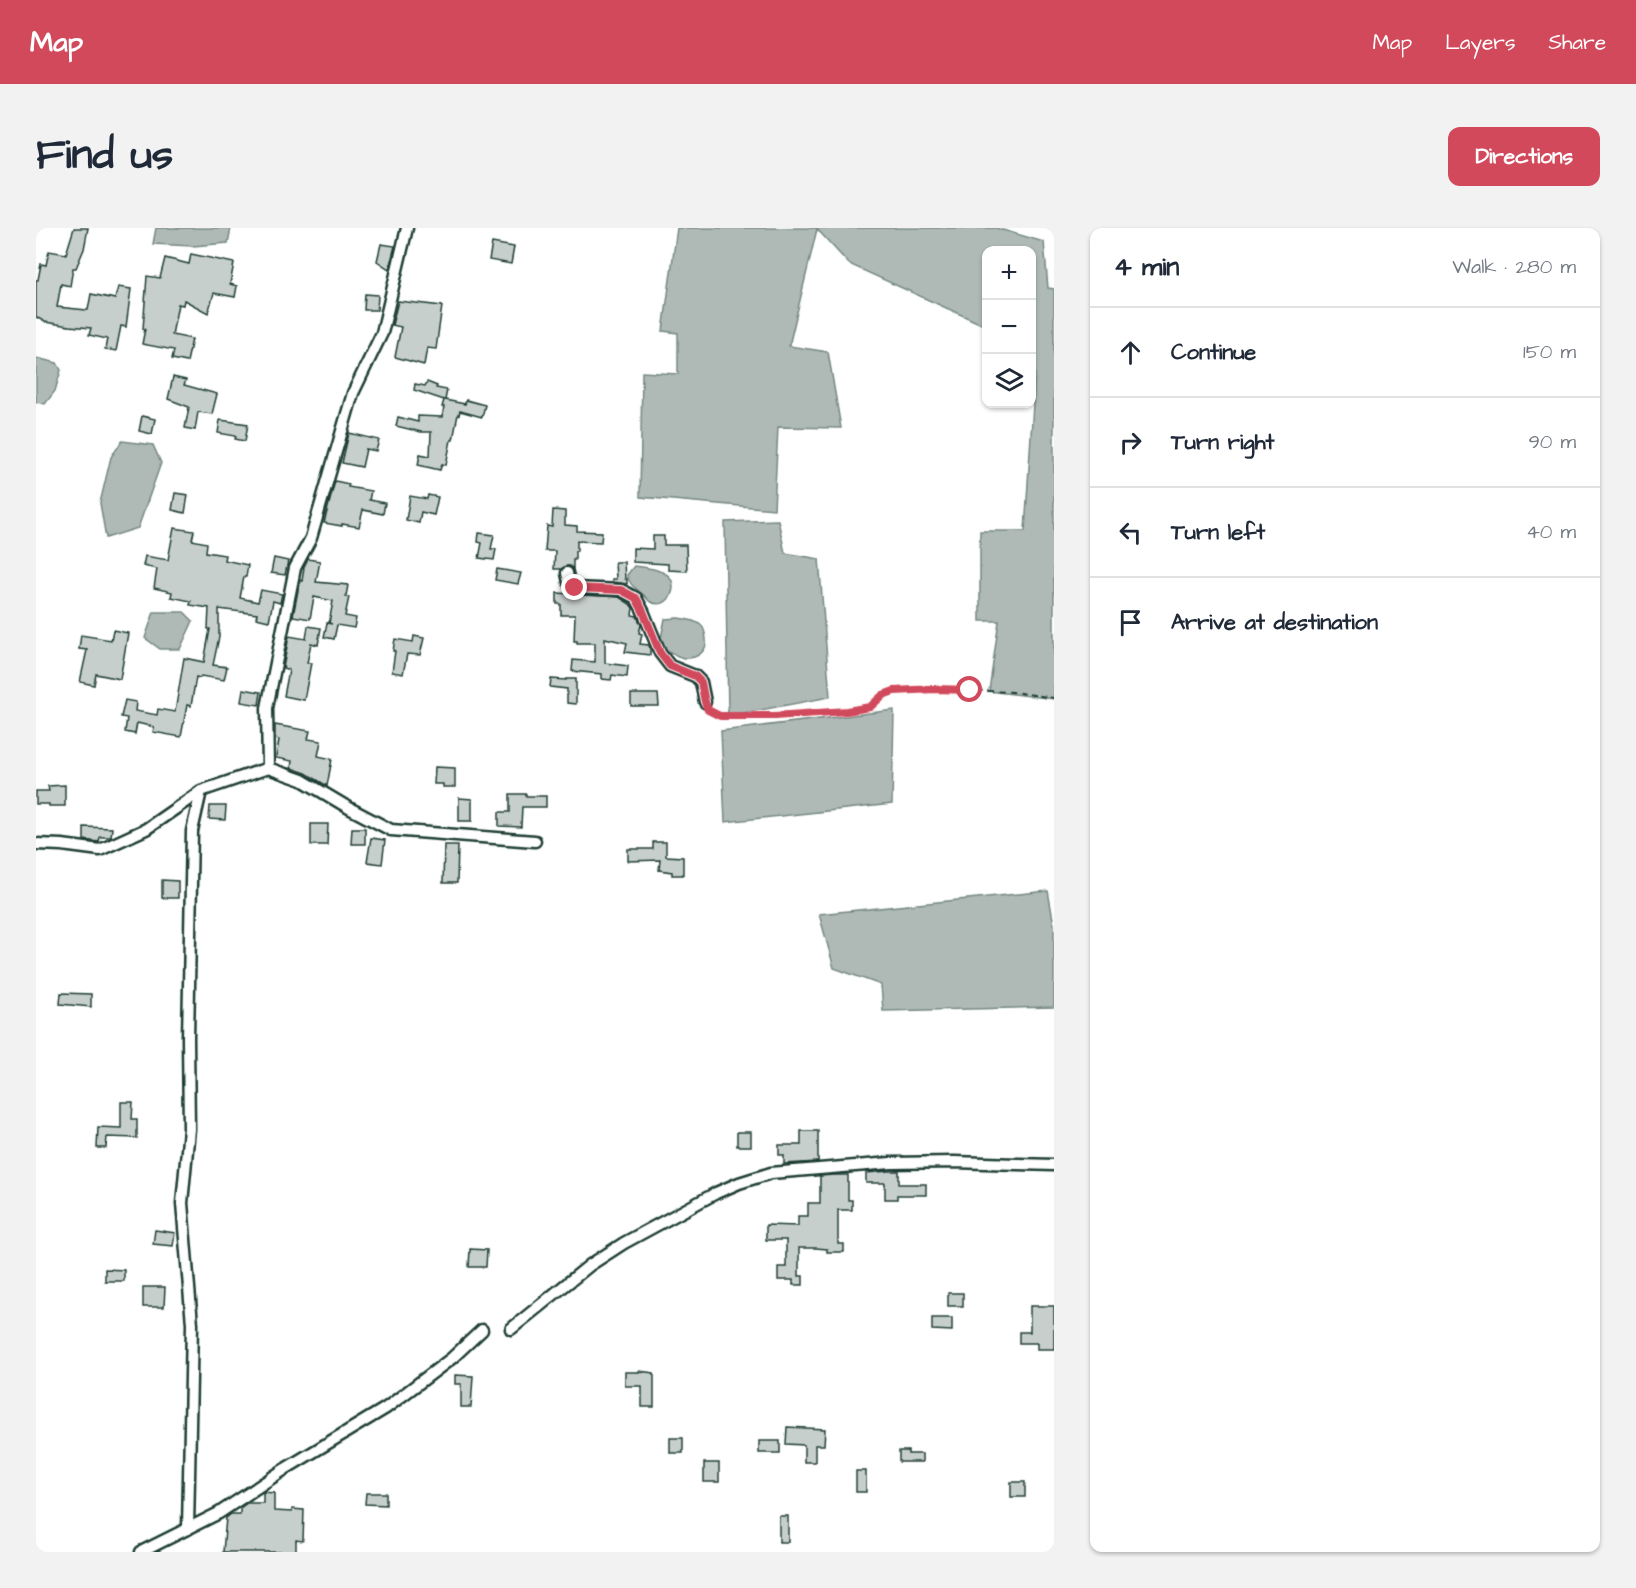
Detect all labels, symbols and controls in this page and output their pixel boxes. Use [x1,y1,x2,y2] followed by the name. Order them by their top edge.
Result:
[30,23,83,62] text: Map
[1372,28,1412,57] text: Map
[1445,28,1515,57] text: Layers
[1548,28,1606,57] text: Share
[36,127,173,185] text: Find us
[1448,127,1600,186] button: Directions
[982,246,1036,408] map controls
[982,246,1036,300] button: +
[1114,249,1179,285] text: 4 min
[1452,253,1576,281] text: Walk · 280 m
[982,300,1036,354] button: −
[1114,336,1147,369] icon: ahead
[1171,337,1256,368] text: Continue
[1523,338,1576,366] text: 150 m
[982,354,1036,408] button: layers
[1114,426,1147,459] icon: right
[1171,427,1274,458] text: Turn right
[1528,428,1576,456] text: 90 m
[1114,516,1147,549] icon: left
[1171,517,1265,548] text: Turn left
[1526,518,1576,546] text: 40 m
[561,574,587,600] route end
[1114,606,1147,639] icon: arrive
[1171,607,1378,638] text: Arrive at destination
[956,676,982,702] route start

